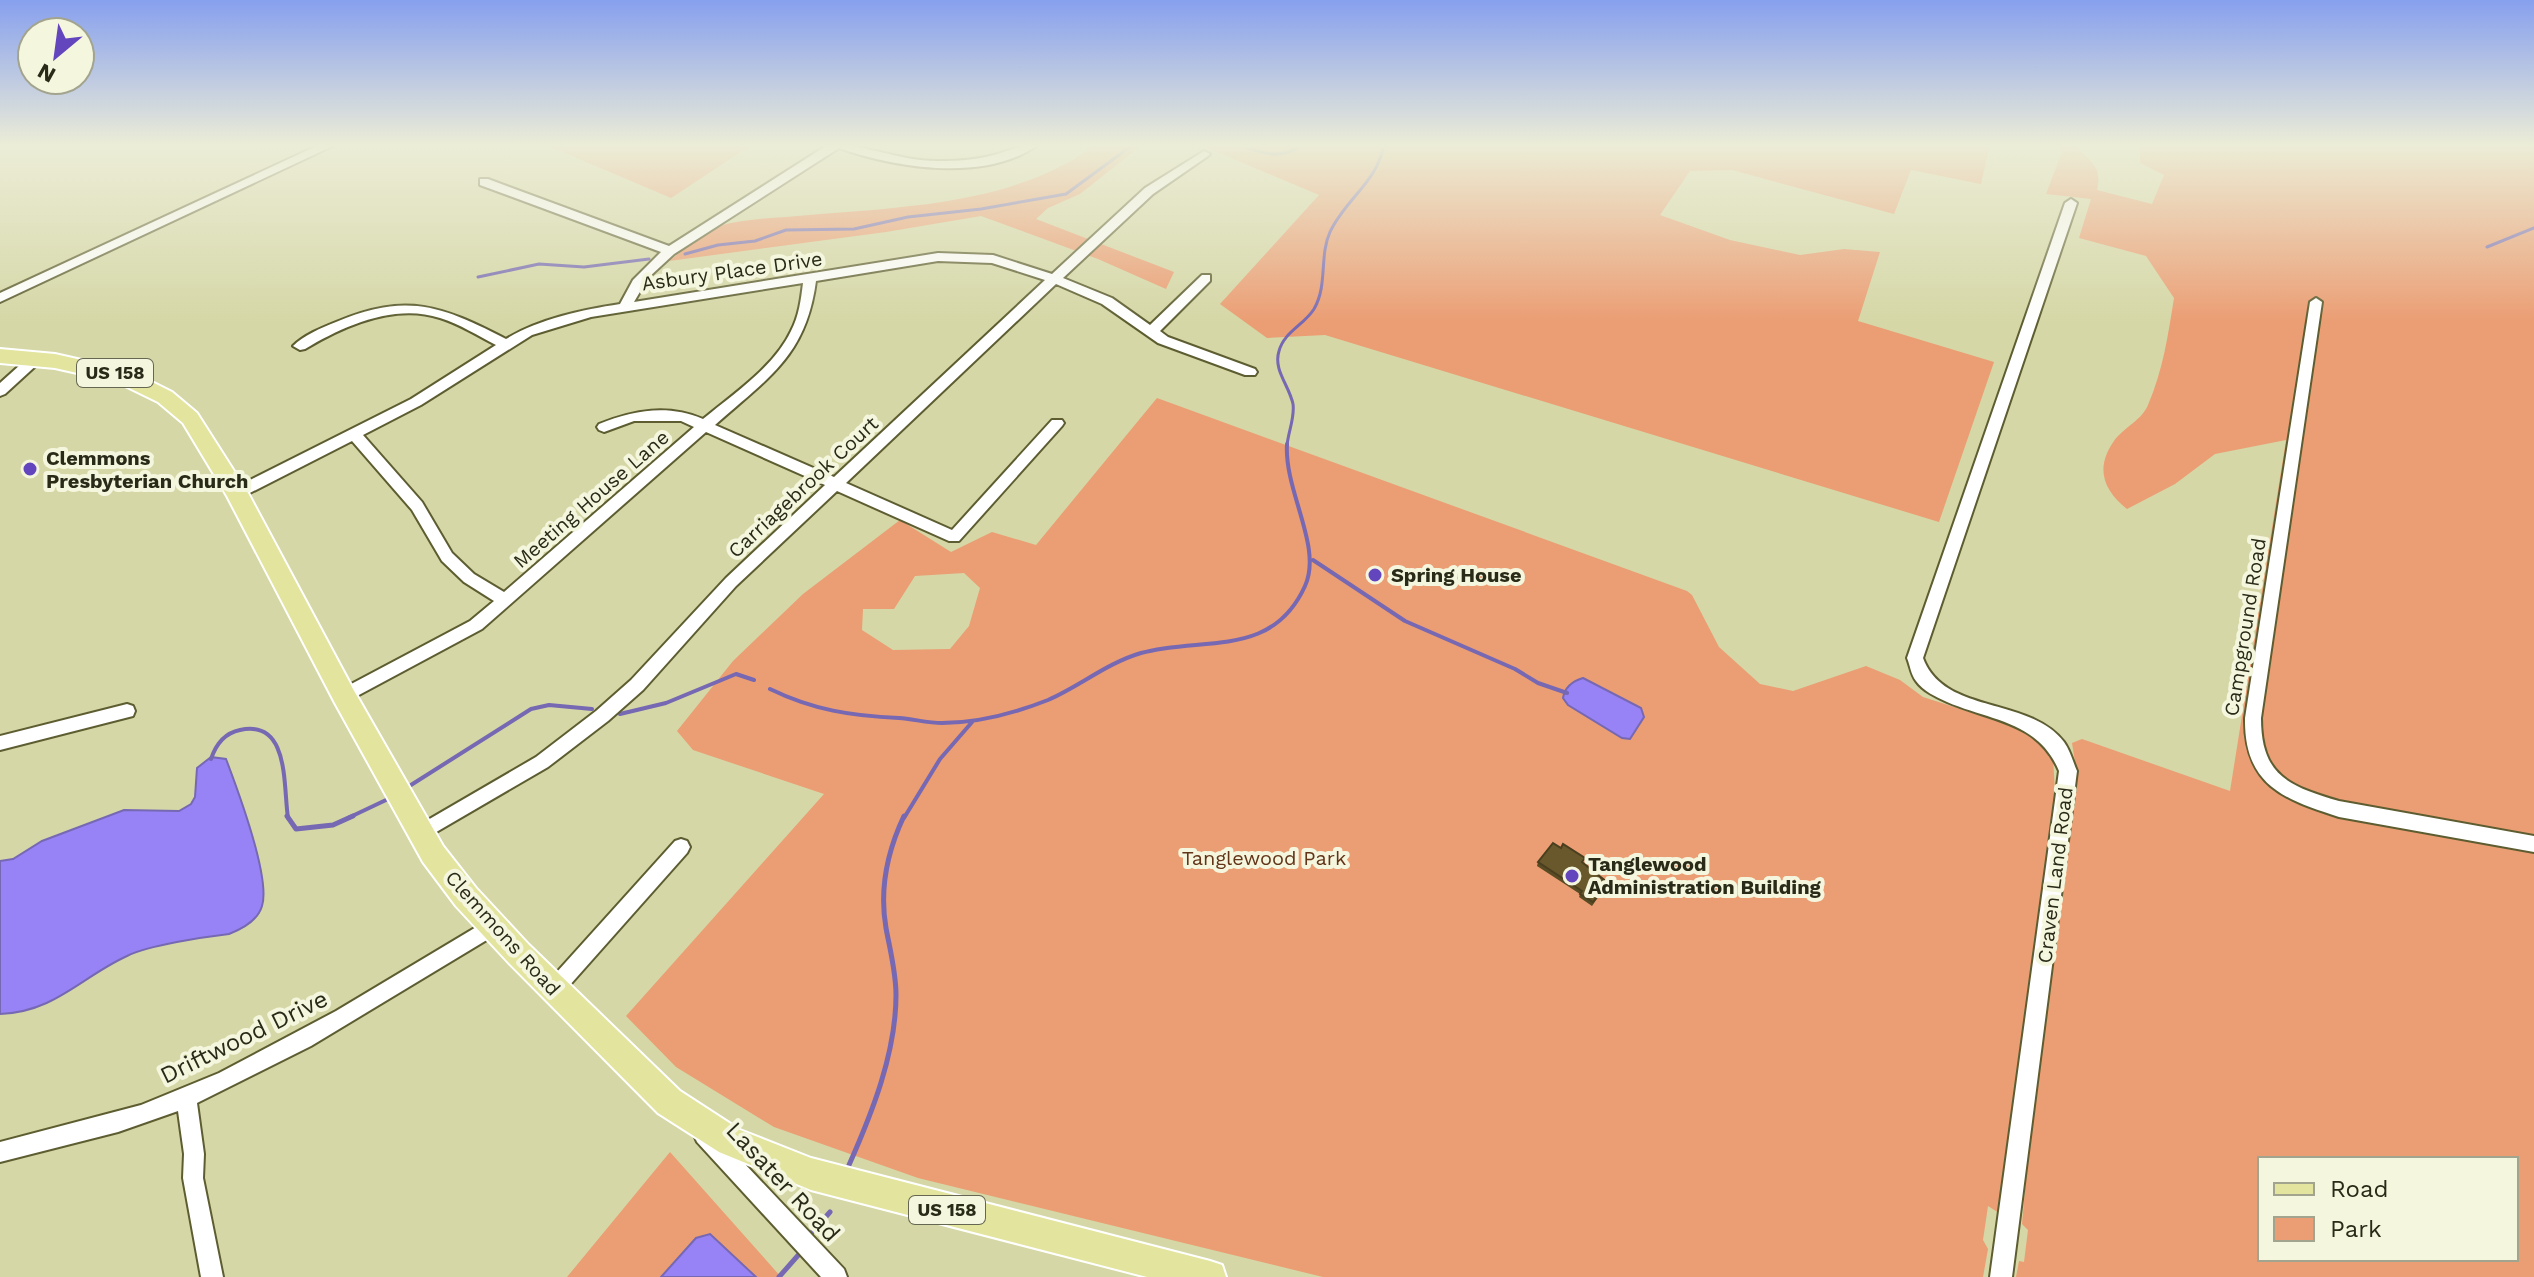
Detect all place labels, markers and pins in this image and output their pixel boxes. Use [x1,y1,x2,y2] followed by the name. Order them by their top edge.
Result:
[46,446,248,493] place label: Clemmons Presbyterian Church
[21,460,39,478] marker: Clemmons Presbyterian Church
[1391,563,1521,587] place label: Spring House
[1366,566,1384,584] marker: Spring House
[1588,852,1822,899] place label: Tanglewood Administration Building
[1563,867,1581,885] marker: Tanglewood Administration Building

